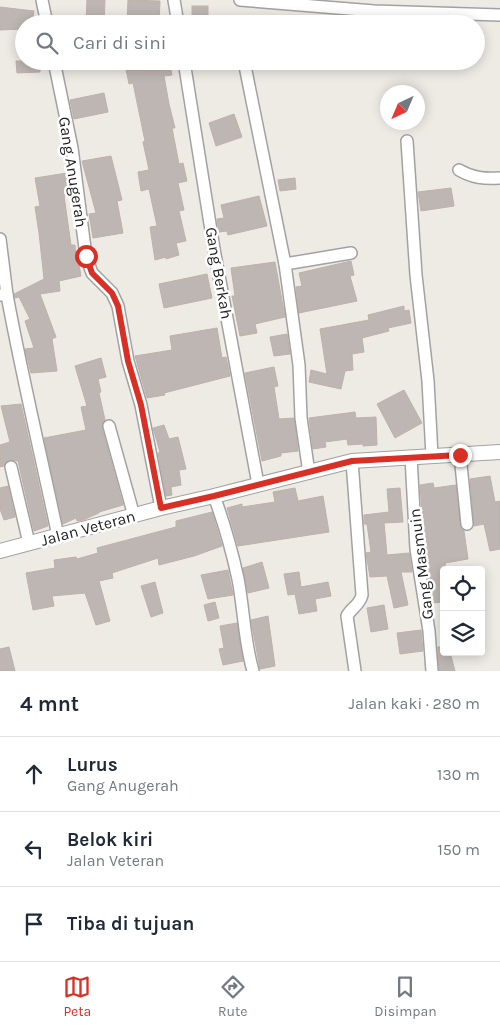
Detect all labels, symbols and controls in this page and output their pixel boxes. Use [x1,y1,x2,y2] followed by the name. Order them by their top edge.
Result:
[15,15,485,70] search box
[33,29,61,57] icon: search
[73,32,166,54] text: Cari di sini
[380,85,425,130] north arrow
[55,115,91,229] street label: Gang Anugerah
[202,226,236,320] street label: Gang Berkah
[75,245,98,268] route start
[449,444,472,467] route end
[39,506,137,550] street label: Jalan Veteran
[405,508,437,620] street label: Gang Masmuin
[440,566,485,656] map controls
[440,566,485,611] button: locate
[440,611,485,656] button: layers
[20,692,79,716] text: 4 mnt
[349,694,480,713] text: Jalan kaki · 280 m
[67,754,118,776] text: Lurus
[20,760,48,788] icon: ahead
[437,765,480,784] text: 130 m
[67,776,179,795] text: Gang Anugerah
[67,829,153,851] text: Belok kiri
[20,835,48,863] icon: left
[437,840,480,859] text: 150 m
[67,851,164,870] text: Jalan Veteran
[20,910,48,938] icon: arrive
[67,913,194,935] text: Tiba di tujuan
[63,973,91,1020] tab: Peta
[218,973,248,1020] tab: Rute
[374,973,437,1020] tab: Disimpan

